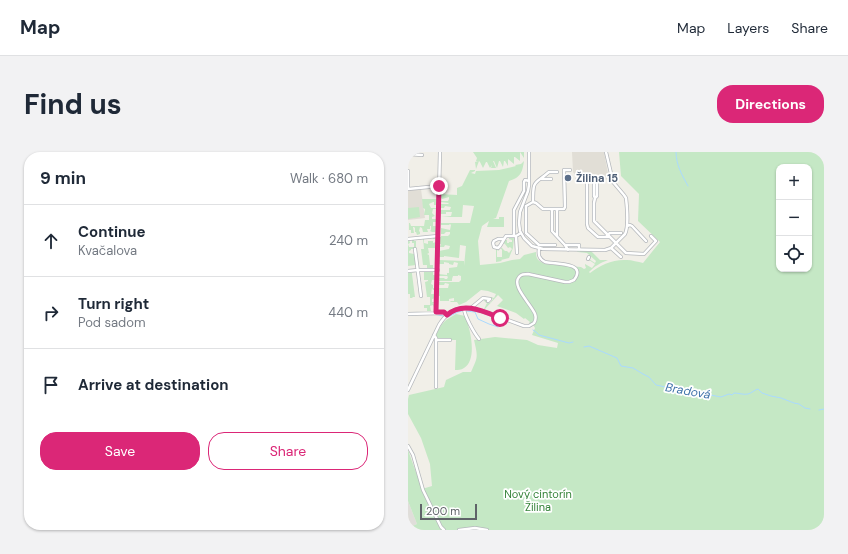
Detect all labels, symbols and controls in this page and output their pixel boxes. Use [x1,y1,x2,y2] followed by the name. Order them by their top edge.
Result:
[20,15,60,40] text: Map
[677,19,705,37] text: Map
[727,19,769,37] text: Layers
[791,19,828,37] text: Share
[717,85,824,123] button: Directions
[24,86,122,123] text: Find us
[776,164,812,272] map controls
[776,164,812,200] button: +
[40,167,86,189] text: 9 min
[290,170,368,187] text: Walk · 680 m
[576,171,618,185] place label: Žilina 15
[563,173,573,183] marker: Žilina 15
[430,177,448,195] route end
[776,200,812,236] button: −
[78,222,146,242] text: Continue
[40,230,62,252] icon: ahead
[329,232,368,249] text: 240 m
[776,236,812,272] button: locate
[78,242,137,259] text: Kvačalova
[78,294,149,314] text: Turn right
[40,302,62,324] icon: right
[328,304,368,321] text: 440 m
[491,309,509,327] route start
[78,314,146,331] text: Pod sadom
[40,374,62,396] icon: arrive
[78,375,229,395] text: Arrive at destination
[664,379,712,403] water label: Bradová
[40,432,200,470] button: Save
[208,432,368,470] button: Share
[504,487,572,514] park label: Nový cintorín Žilina
[420,502,477,521] scale bar
[426,504,460,518] text: 200 m

